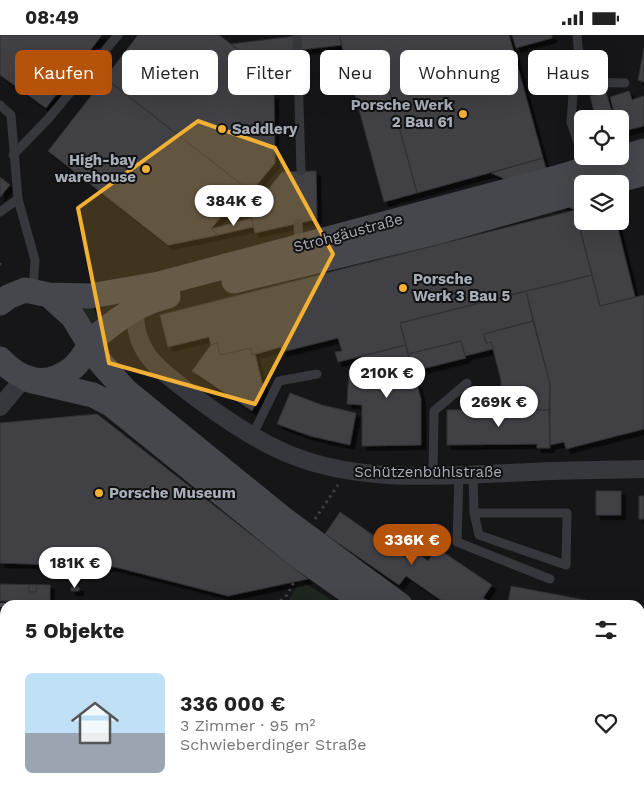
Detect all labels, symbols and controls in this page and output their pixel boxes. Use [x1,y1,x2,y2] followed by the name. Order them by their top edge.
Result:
[25,6,79,29] text: 08:49
[15,50,112,95] chip: Kaufen
[122,50,218,95] chip: Mieten
[228,50,310,95] chip: Filter
[320,50,390,95] chip: Neu
[400,50,518,95] chip: Wohnung
[528,50,608,95] chip: Haus
[351,96,454,131] place label: Porsche Werk 2 Bau 61
[457,108,469,120] marker: Porsche Werk 2 Bau 61
[574,110,629,230] map controls
[574,110,629,165] button: locate
[232,120,298,138] place label: Saddlery
[216,123,228,135] marker: Saddlery
[55,151,137,186] place label: High-bay warehouse
[140,163,152,175] marker: High-bay warehouse
[574,175,629,230] button: layers
[193,185,275,227] pin: 384K €
[206,191,262,210] text: 384K €
[291,210,405,256] street label: Strohgäustraße
[413,270,510,305] place label: Porsche Werk 3 Bau 5
[397,282,409,294] marker: Porsche Werk 3 Bau 5
[346,357,428,399] pin: 210K €
[360,363,414,382] text: 210K €
[458,385,540,428] pin: 269K €
[471,392,527,411] text: 269K €
[354,463,502,481] street label: Schützenbühlstraße
[109,484,236,502] place label: Porsche Museum
[93,487,105,499] marker: Porsche Museum
[371,523,453,566] pin: 336K €
[384,530,440,549] text: 336K €
[34,547,116,589] pin: 181K €
[50,553,100,572] text: 181K €
[592,616,620,644] icon: filters
[25,618,125,643] text: 5 Objekte
[180,691,285,716] text: 336 000 €
[65,693,125,753] icon: home
[592,709,620,737] icon: heart
[180,716,315,735] text: 3 Zimmer · 95 m²
[180,735,366,754] text: Schwieberdinger Straße

